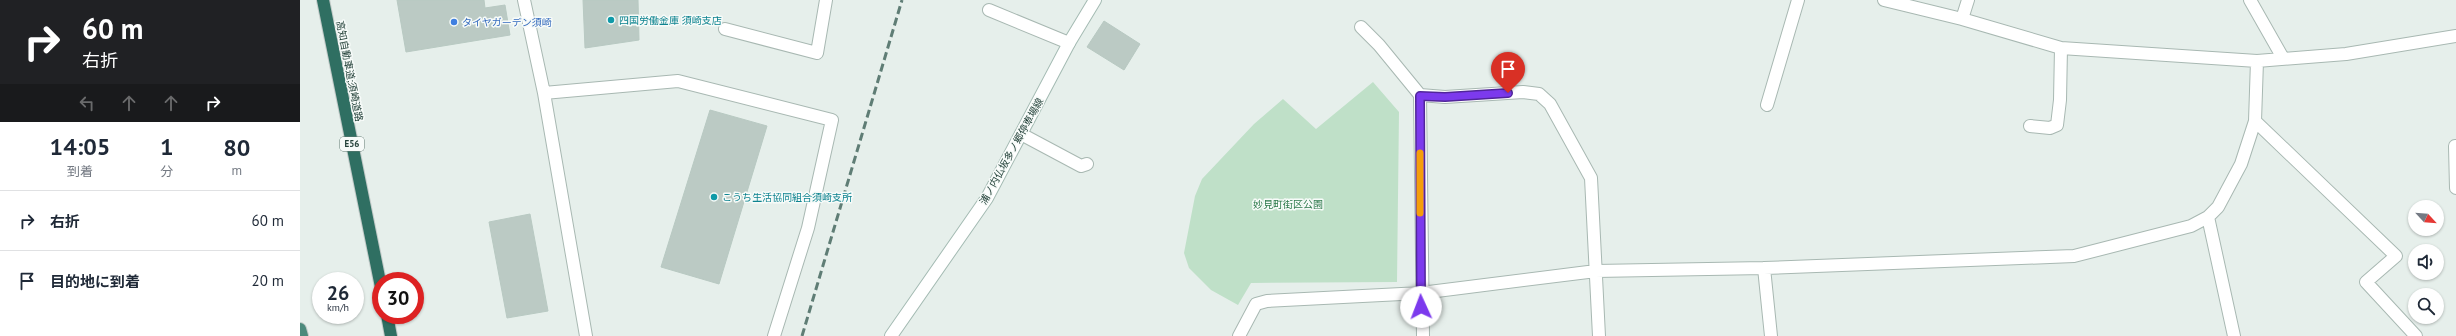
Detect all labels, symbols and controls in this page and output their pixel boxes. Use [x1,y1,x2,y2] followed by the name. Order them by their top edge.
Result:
[82,10,143,47] text: 60 m
[619,14,722,27] place label: 四国労働金庫 須崎支店
[606,15,616,25] marker: 四国労働金庫 須崎支店
[16,16,68,68] icon: right
[462,16,552,29] place label: タイヤガーデン須崎
[449,17,459,27] marker: タイヤガーデン須崎
[333,20,366,123] street label: 高知自動車道;須崎道路
[82,49,118,72] text: 右折
[1491,52,1525,93] pin
[1497,58,1519,80] icon: arrive
[76,92,98,114] icon: left
[118,92,140,114] icon: ahead
[160,92,182,114] icon: ahead
[202,92,224,114] icon: right
[977,96,1046,207] street label: 浦ノ内仏坂多ノ郷停車場線
[50,131,110,162] text: 14:05
[160,131,174,162] text: 1
[223,132,250,163] text: 80
[340,137,364,151] road number: E56
[232,162,242,179] text: m
[67,163,93,180] text: 到着
[160,163,173,180] text: 分
[722,191,852,204] place label: こうち生活協同組合須崎支所
[709,192,719,202] marker: こうち生活協同組合須崎支所
[1253,198,1323,211] park label: 妙見町街区公園
[2408,200,2444,236] north arrow
[2408,200,2444,324] map controls
[16,210,38,232] icon: right
[251,211,284,230] text: 60 m
[50,212,80,231] text: 右折
[2408,244,2444,280] button: sound
[16,270,38,292] icon: arrive
[251,271,284,290] text: 20 m
[50,272,140,291] text: 目的地に到着
[372,272,424,324] speed limit sign: 30
[327,280,349,306] text: 26
[1400,286,1442,328] position arrow
[2408,288,2444,324] button: search
[327,301,349,314] text: km/h

